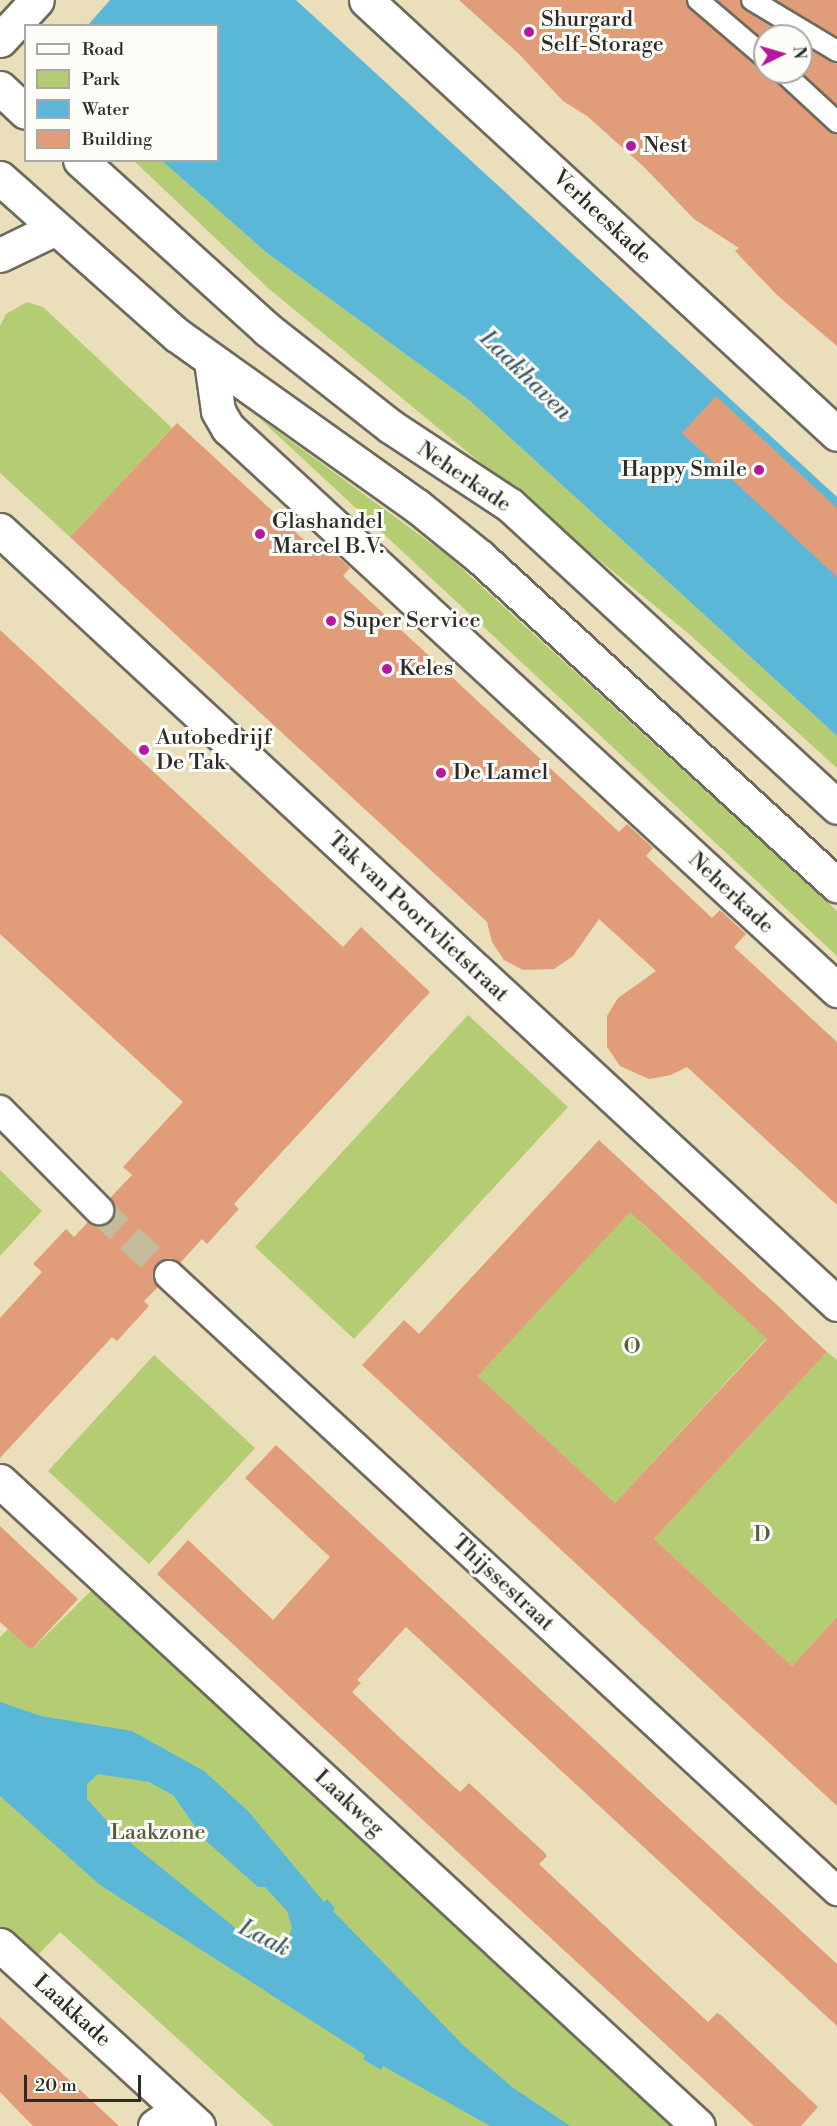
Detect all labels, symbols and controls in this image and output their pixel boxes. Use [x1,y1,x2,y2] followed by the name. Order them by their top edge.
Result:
[541,6,664,57] place label: Shurgard Self-Storage
[24,24,219,162] legend
[753,24,813,84] north arrow
[522,25,536,39] marker: Shurgard Self-Storage
[82,38,124,61] text: Road
[788,45,809,60] text: N
[82,68,119,91] text: Park
[82,98,129,121] text: Water
[82,128,152,151] text: Building
[643,133,688,159] place label: Nest
[624,139,638,153] marker: Nest
[547,164,657,270] street label: Verheeskade
[473,325,577,427] water label: Laakhaven
[412,436,516,518] street label: Neherkade
[621,457,747,483] place label: Happy Smile
[752,463,766,477] marker: Happy Smile
[272,508,384,560] place label: Glashandel Marcel B.V.
[253,527,267,541] marker: Glashandel Marcel B.V.
[343,608,481,634] place label: Super Service
[324,614,338,628] marker: Super Service
[399,656,453,682] place label: Keles
[380,662,394,676] marker: Keles
[156,724,271,776] place label: Autobedrijf De Tak
[137,743,151,757] marker: Autobedrijf De Tak
[453,760,548,786] place label: De Lamel
[434,766,448,780] marker: De Lamel
[322,826,514,1008] street label: Tak van Poortvlietstraat
[683,847,779,939] street label: Neherkade
[623,1334,641,1360] park label: O
[753,1522,771,1548] park label: D
[447,1529,559,1637] street label: Thijssestraat
[309,1764,389,1842] street label: Laakweg
[110,1820,206,1846] park label: Laakzone
[234,1914,294,1964] water label: Laak
[28,1969,116,2053] street label: Laakkade
[27,2063,144,2101] scale bar
[35,2074,77,2097] text: 20 m

